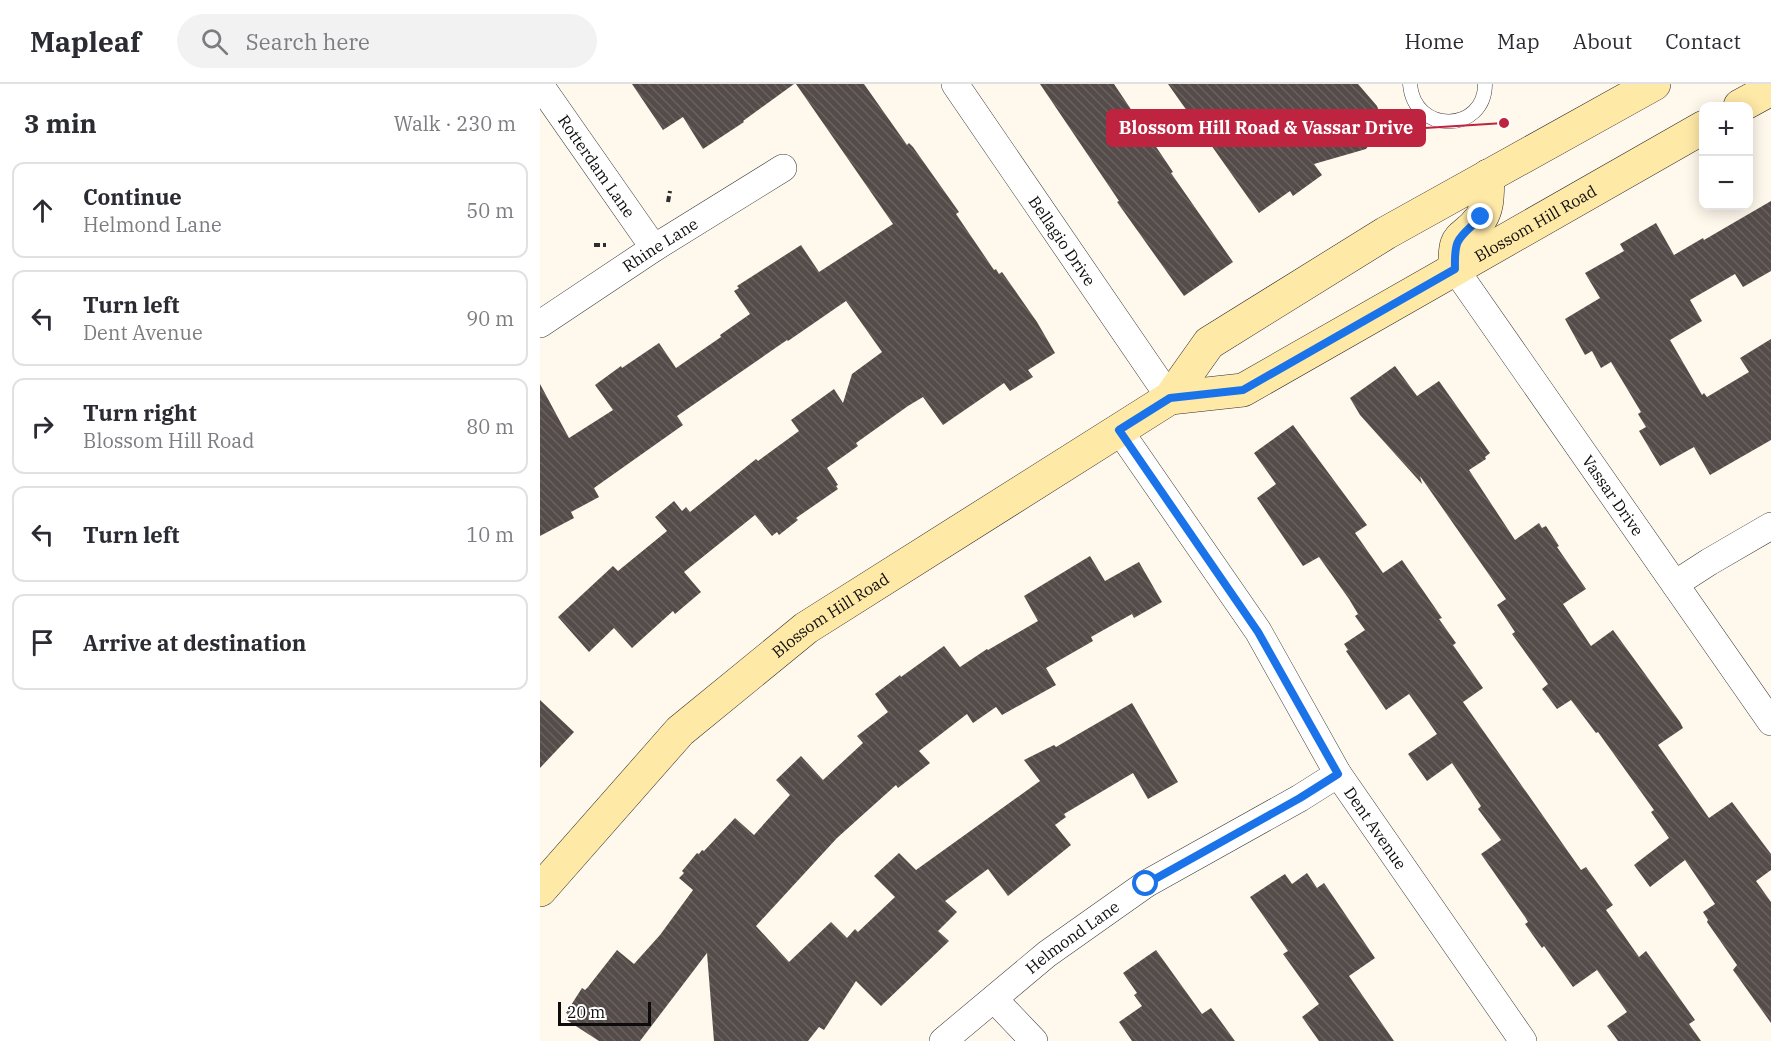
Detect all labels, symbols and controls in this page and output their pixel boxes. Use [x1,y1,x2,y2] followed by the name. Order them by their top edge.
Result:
[177,14,597,68] search box
[30,23,141,60] text: Mapleaf
[198,25,231,58] icon: search
[246,27,370,56] text: Search here
[1404,27,1464,55] text: Home
[1497,27,1540,55] text: Map
[1573,27,1632,55] text: About
[1665,27,1741,55] text: Contact
[1699,102,1753,210] map controls
[1699,102,1753,156] button: +
[24,106,97,140] text: 3 min
[394,110,516,137] text: Walk · 230 m
[1107,110,1425,146] callout: Blossom Hill Road & Vassar Drive
[554,111,640,221] street label: Rotterdam Lane
[1119,116,1413,139] text: Blossom Hill Road & Vassar Drive
[1699,156,1753,210] button: −
[1471,180,1600,266] street label: Blossom Hill Road
[83,182,182,211] text: Continue
[1025,192,1100,290] street label: Bellagio Drive
[26,194,59,227] icon: ahead
[466,197,514,224] text: 50 m
[1467,203,1493,229] route end
[83,211,222,238] text: Helmond Lane
[619,213,702,276] street label: Rhine Lane
[83,290,179,319] text: Turn left
[26,302,59,335] icon: left
[466,305,514,332] text: 90 m
[83,319,203,346] text: Dent Avenue
[83,398,197,427] text: Turn right
[26,410,59,443] icon: right
[466,413,514,440] text: 80 m
[83,427,254,454] text: Blossom Hill Road
[1578,451,1648,540] street label: Vassar Drive
[26,518,59,551] icon: left
[83,520,179,549] text: Turn left
[466,521,514,548] text: 10 m
[768,568,893,662] street label: Blossom Hill Road
[26,626,59,659] icon: arrive
[83,628,306,657] text: Arrive at destination
[1340,783,1411,873] street label: Dent Avenue
[1132,870,1158,896] route start
[1021,896,1123,978] street label: Helmond Lane
[558,999,651,1026] scale bar
[567,1002,605,1022] text: 20 m

